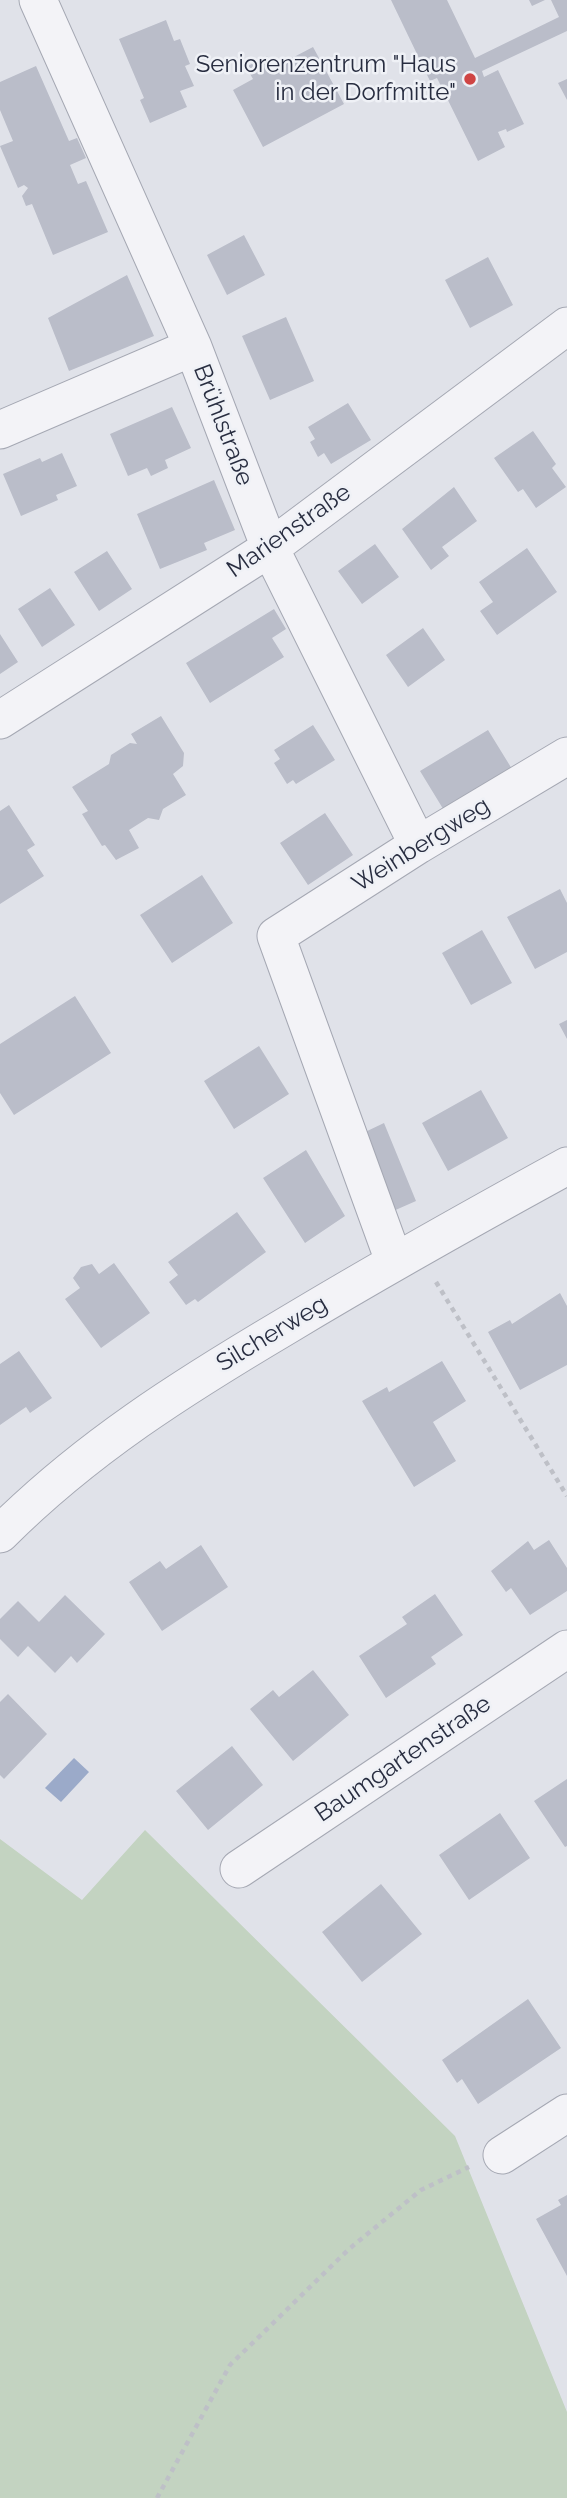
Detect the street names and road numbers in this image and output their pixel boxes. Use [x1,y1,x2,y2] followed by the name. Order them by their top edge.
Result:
[187,360,259,490] street label: Brühlstraße
[222,478,356,584] street label: Marienstraße
[347,791,495,899] street label: Weinbergweg
[211,1290,333,1378] street label: Silcherweg
[310,1689,496,1829] street label: Baumgartenstraße

